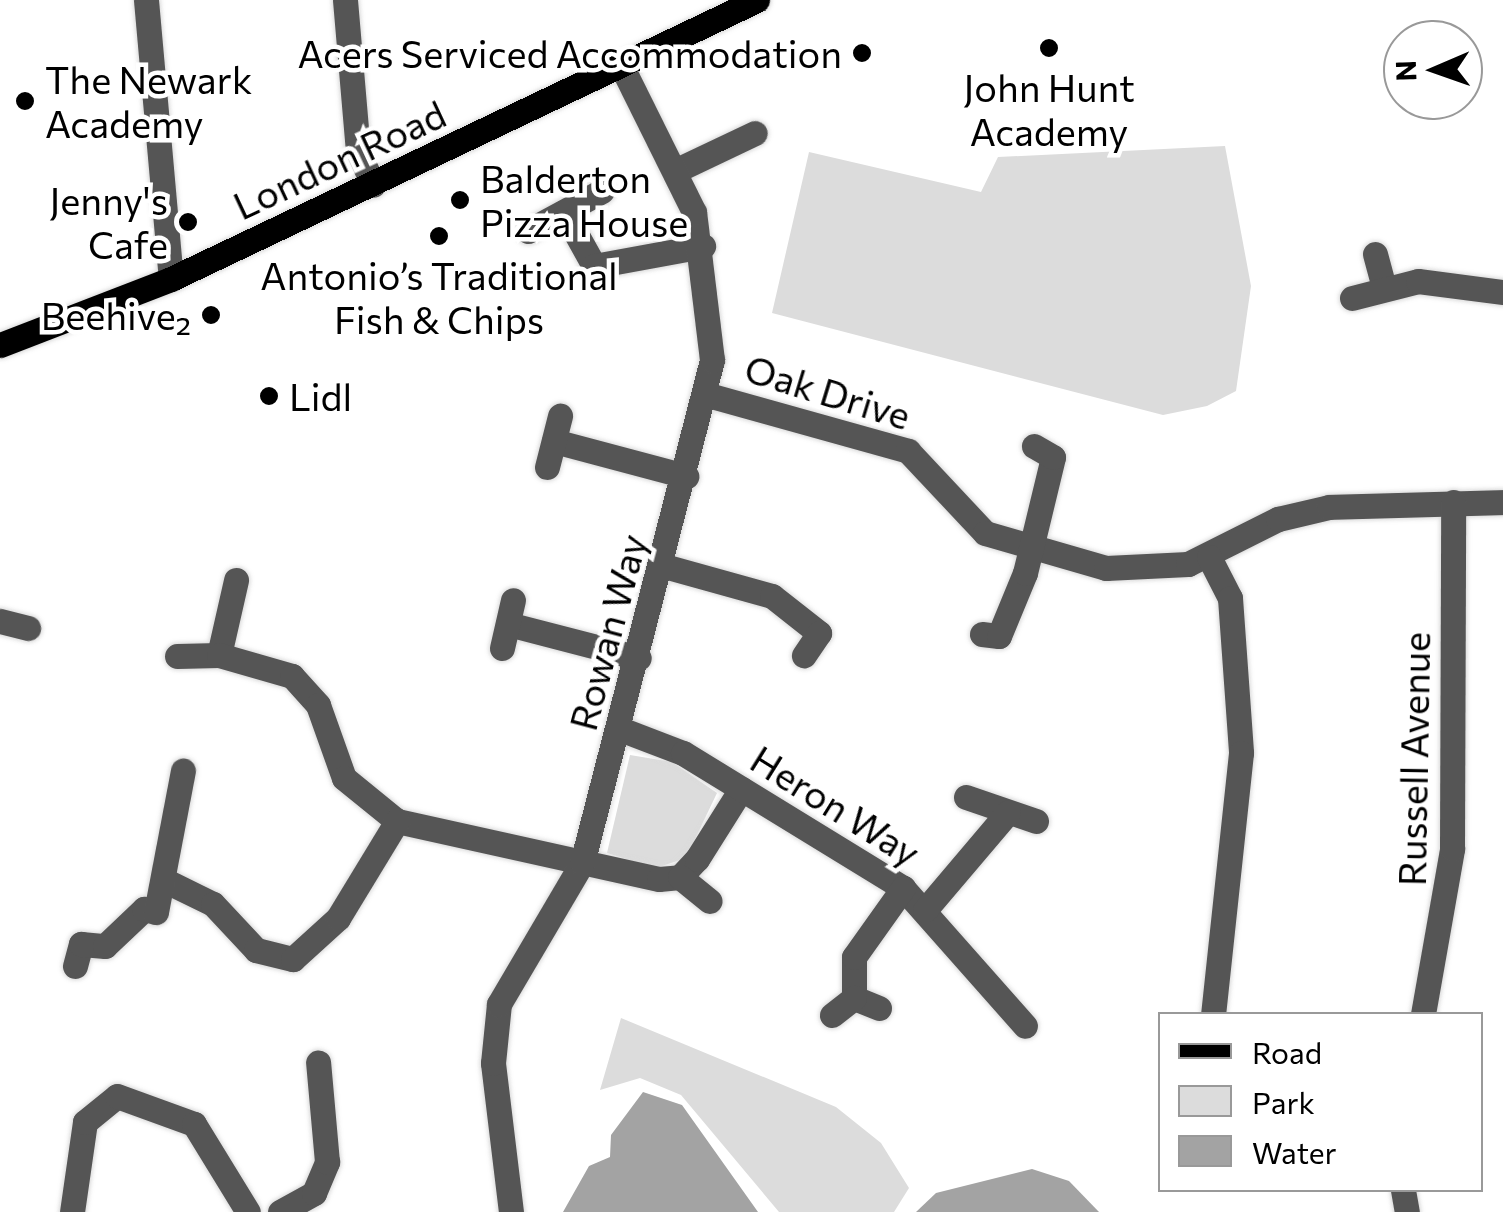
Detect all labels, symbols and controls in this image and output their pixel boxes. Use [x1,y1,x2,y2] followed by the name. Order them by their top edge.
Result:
[1383,20,1483,120] north arrow
[298,30,842,76] place label: Acers Serviced Accommodation
[1038,37,1060,59] marker: John Hunt Academy
[851,42,873,64] marker: Acers Serviced Accommodation
[45,56,252,146] place label: The Newark Academy
[1388,60,1422,82] text: N
[963,64,1135,153] place label: John Hunt Academy
[14,90,36,112] marker: The Newark Academy
[226,90,452,228] street label: London Road
[480,155,688,244] place label: Balderton Pizza House
[49,177,168,266] place label: Jenny's Cafe
[449,189,471,211] marker: Balderton Pizza House
[177,211,199,233] marker: Jenny's Cafe
[428,225,450,247] marker: Antonio’s Traditional Fish & Chips
[260,252,618,342] place label: Antonio’s Traditional Fish & Chips
[41,292,191,338] place label: Beehive₂
[200,304,222,326] marker: Beehive₂
[740,344,916,438] street label: Oak Drive
[289,373,352,419] place label: Lidl
[258,385,280,407] marker: Lidl
[559,529,655,735] street label: Rowan Way
[1388,631,1438,887] street label: Russell Avenue
[743,735,929,875] street label: Heron Way
[1158,1012,1483,1192] legend
[1252,1033,1322,1070] text: Road
[1252,1083,1315,1120] text: Park
[1252,1133,1337,1170] text: Water

